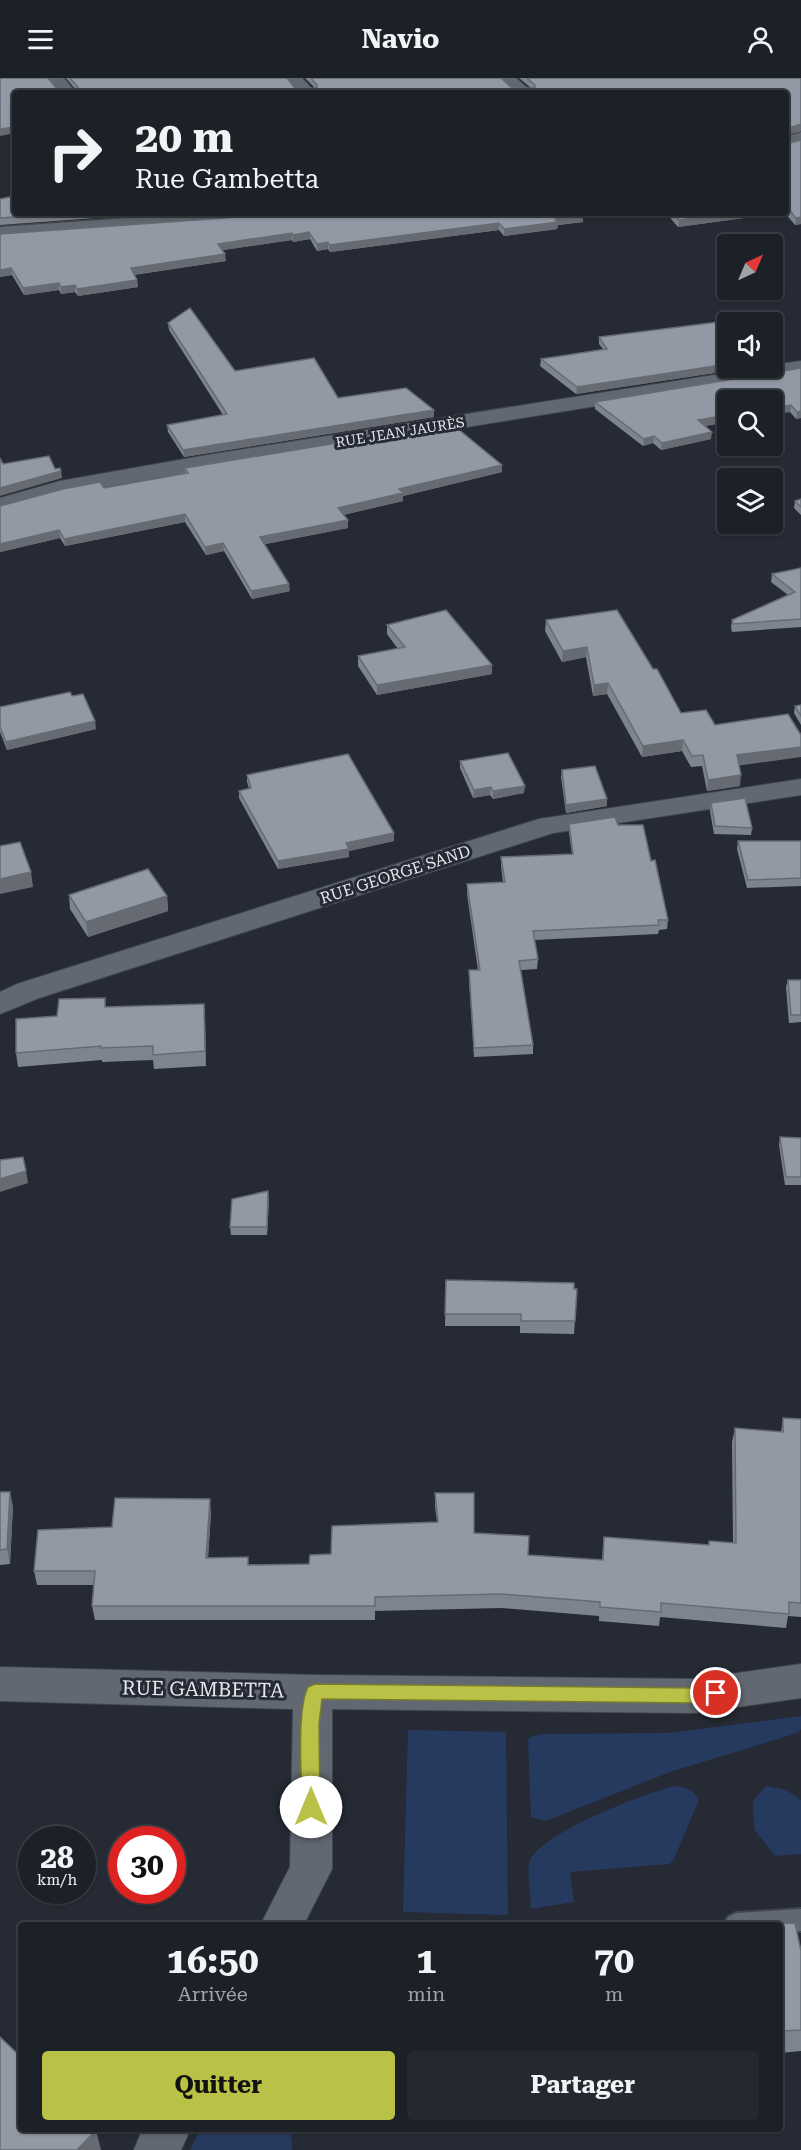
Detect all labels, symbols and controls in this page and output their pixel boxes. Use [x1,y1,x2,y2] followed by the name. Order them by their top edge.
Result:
[24,23,57,56] icon: menu
[361,23,440,55] text: Navio
[744,23,777,56] icon: person
[135,113,233,162] text: 20 m
[36,114,114,192] icon: right
[135,163,319,195] text: Rue Gambetta
[717,234,783,300] north arrow
[717,234,783,534] map controls
[717,312,783,378] button: sound
[717,390,783,456] button: search
[334,414,466,450] street label: RUE JEAN JAURÈS
[717,468,783,534] button: layers
[318,841,473,908] street label: RUE GEORGE SAND
[690,1667,741,1718] pin
[122,1676,284,1702] street label: RUE GAMBETTA
[699,1676,732,1709] icon: arrive
[279,1775,343,1839] position arrow
[108,1826,186,1904] speed limit sign: 30
[40,1840,74,1875] text: 28
[37,1871,77,1889] text: km/h
[167,1940,259,1982] text: 16:50
[416,1940,436,1982] text: 1
[594,1940,634,1982] text: 70
[178,1982,248,2006] text: Arrivée
[408,1982,445,2006] text: min
[605,1982,623,2006] text: m
[42,2051,395,2120] button: Quitter
[407,2051,759,2120] button: Partager

